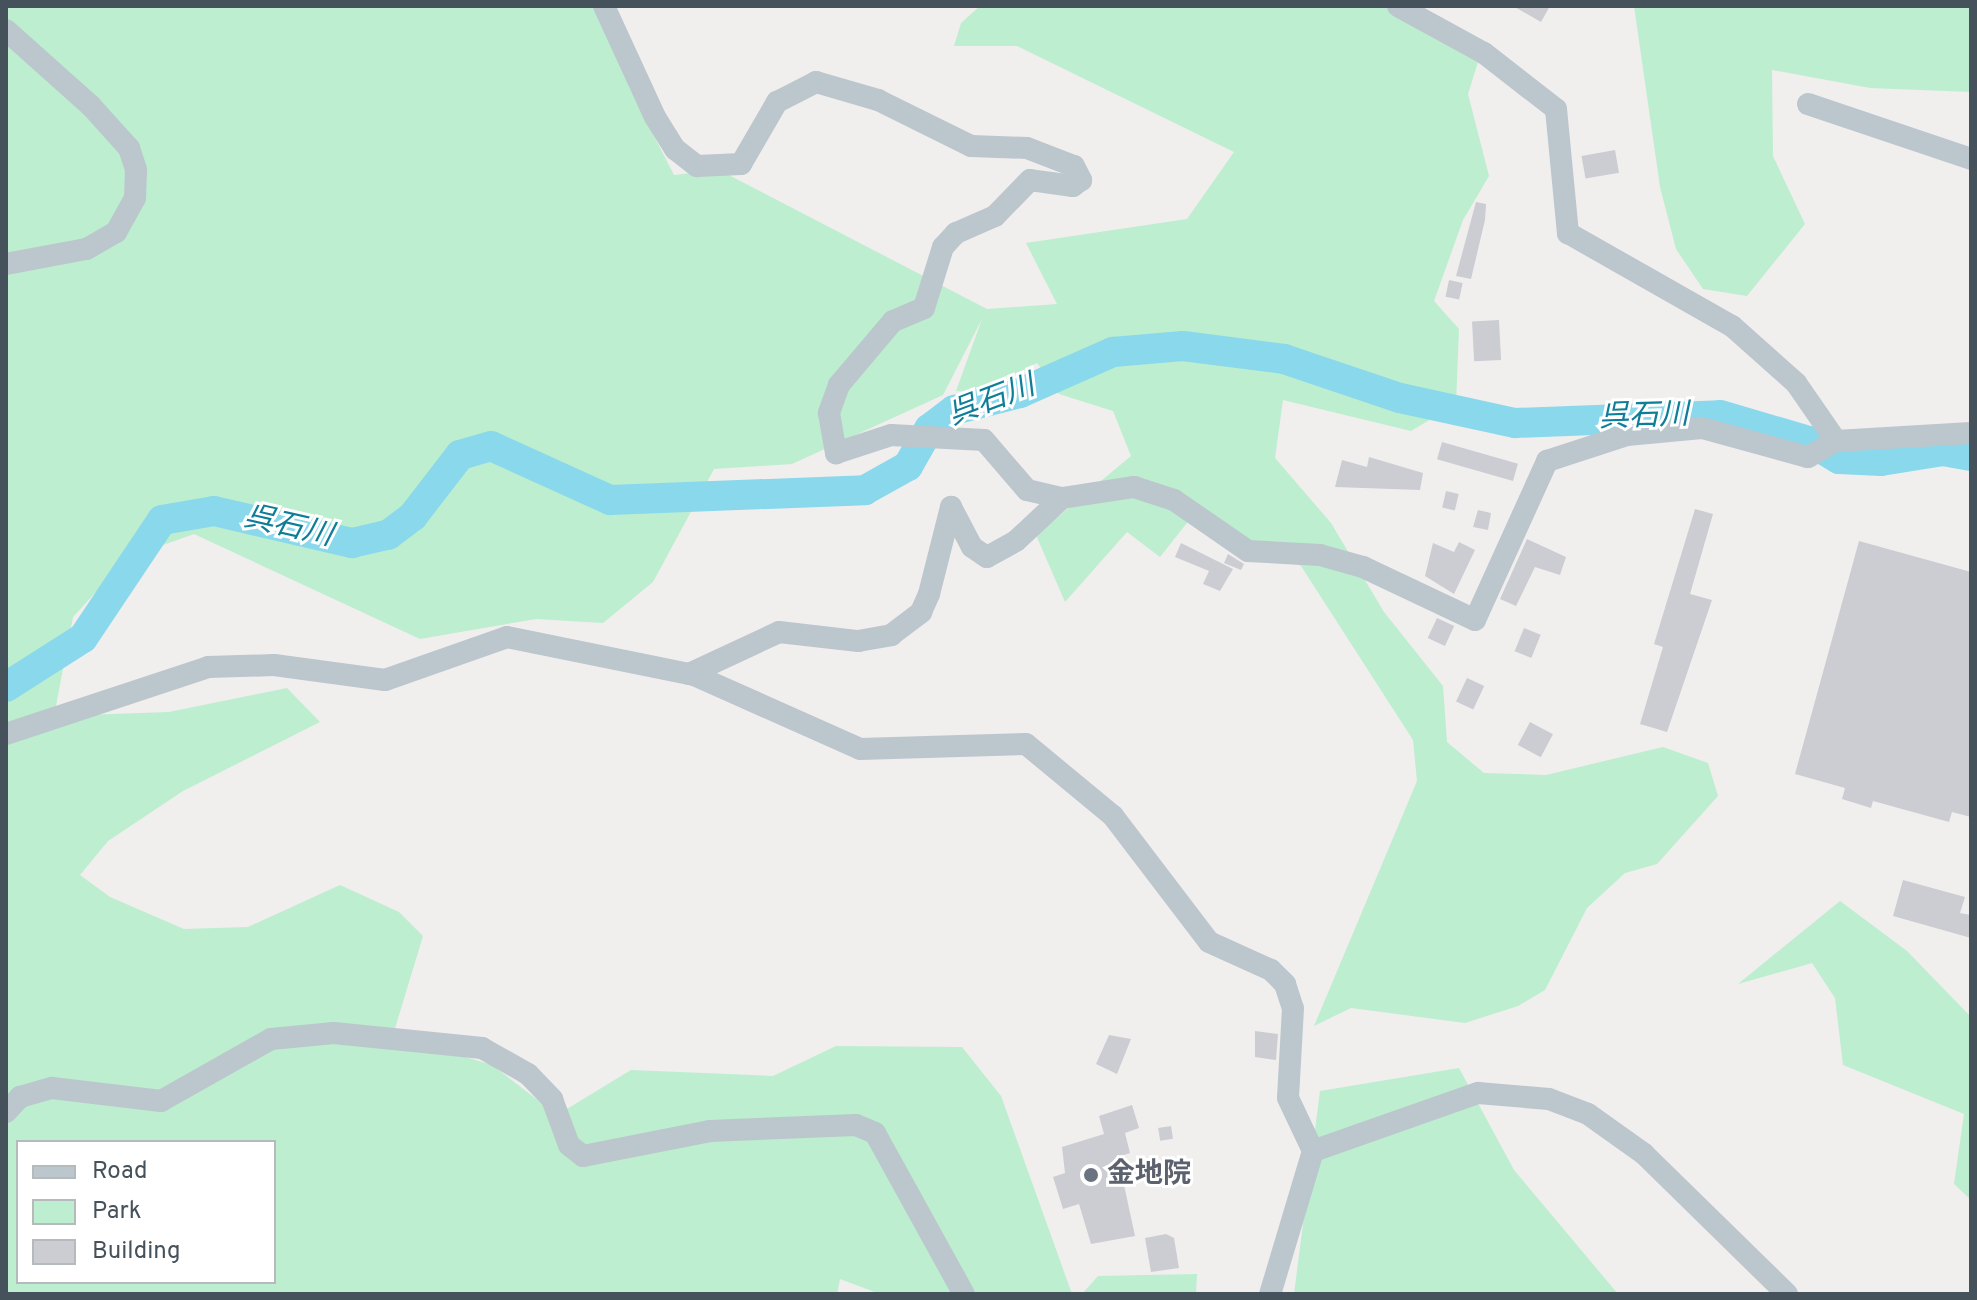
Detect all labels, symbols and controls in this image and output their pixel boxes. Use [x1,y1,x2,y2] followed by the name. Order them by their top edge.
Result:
[944,369,1040,435] water label: 呉石川
[1598,398,1690,438] water label: 呉石川
[240,500,336,556] water label: 呉石川
[16,1140,276,1284] legend
[92,1157,148,1187] text: Road
[1107,1158,1191,1192] place label: 金地院
[1082,1166,1100,1184] marker: 金地院
[92,1197,142,1227] text: Park
[92,1237,181,1267] text: Building

